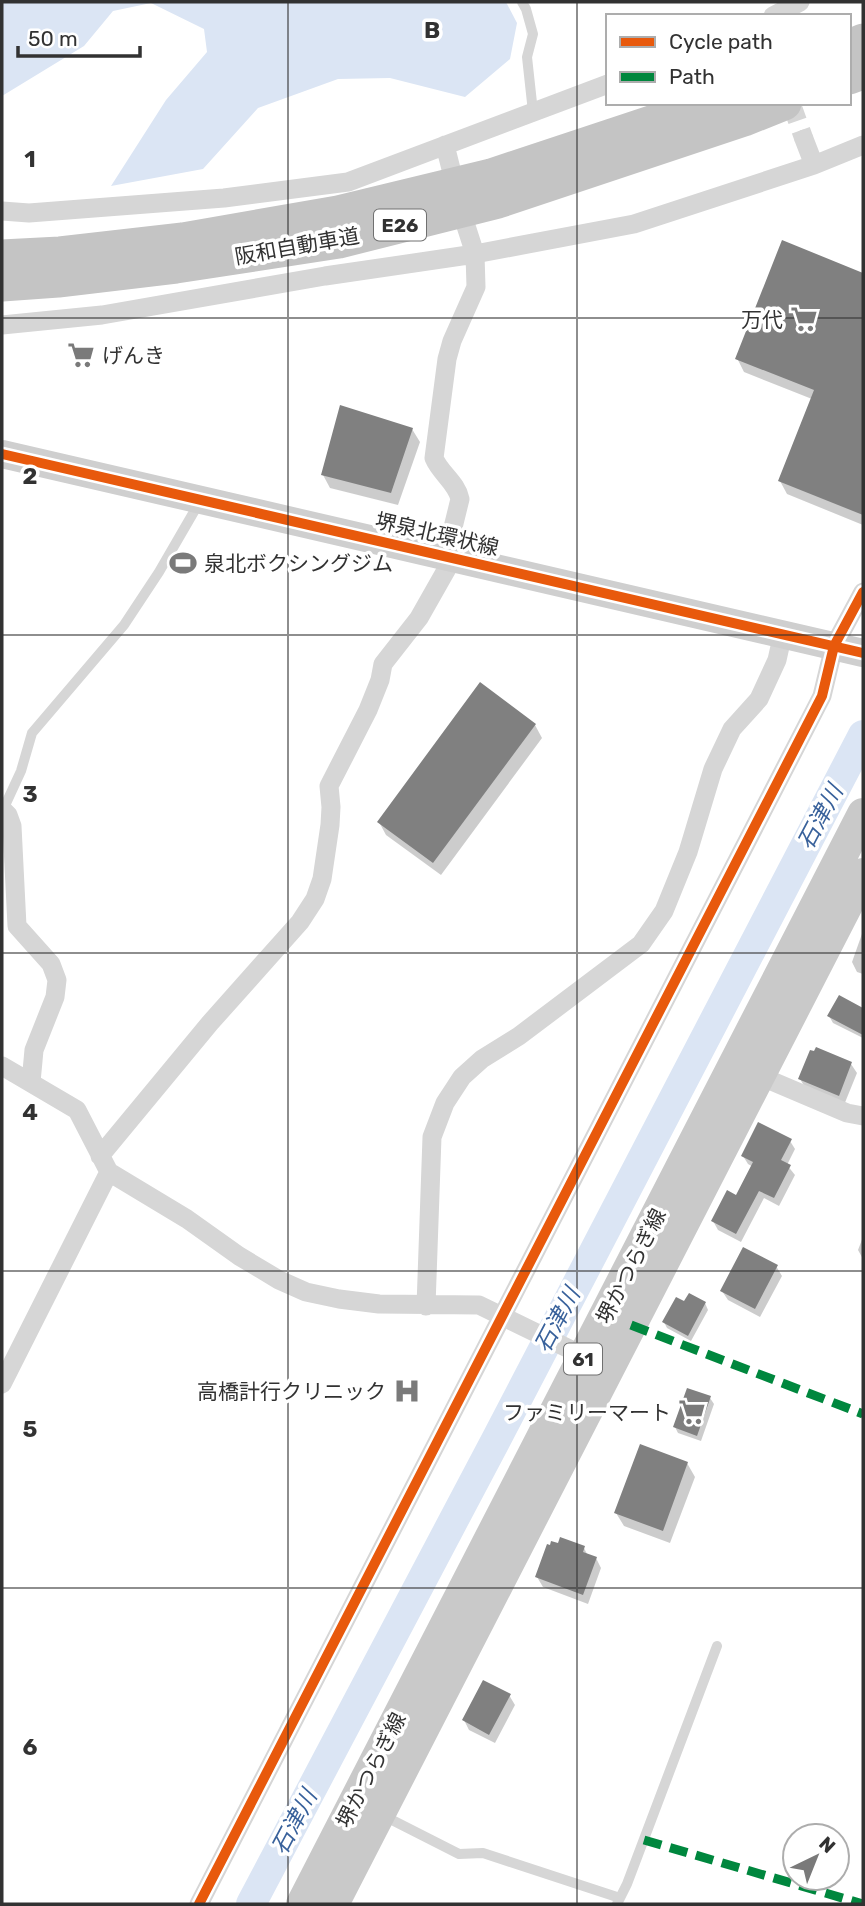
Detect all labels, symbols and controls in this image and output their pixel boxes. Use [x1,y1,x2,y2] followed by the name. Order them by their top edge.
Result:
[18,14,140,58] scale bar
[606,14,851,105] legend
[424,16,440,44] text: B
[28,26,78,51] text: 50 m
[669,29,773,54] text: Cycle path
[669,64,715,89] text: Path
[24,145,36,173] text: 1
[374,210,426,241] road number: E26
[233,223,361,269] street label: 阪和自動車道
[789,304,819,334] supermarket icon: 万代
[741,307,783,332] place label: 万代
[66,340,96,370] supermarket icon: げんき
[102,343,165,368] place label: げんき
[23,462,37,490] text: 2
[373,508,501,560] street label: 堺泉北環状線
[168,548,198,578] sports icon: 泉北ボクシングジム
[204,551,393,576] place label: 泉北ボクシングジム
[791,777,850,854] water label: 石津川
[22,780,38,808] text: 3
[22,1098,38,1126] text: 4
[591,1204,671,1328] street label: 堺かつらぎ線
[528,1280,587,1357] water label: 石津川
[564,1344,602,1374] road number: 61
[392,1376,422,1406] hospital icon: 高橋計行クリニック
[197,1379,386,1404] place label: 高橋計行クリニック
[677,1397,707,1427] supermarket icon: ファミリーマート
[503,1400,671,1425] place label: ファミリーマート
[23,1415,38,1443] text: 5
[331,1708,411,1832] street label: 堺かつらぎ線
[23,1733,38,1761] text: 6
[265,1782,324,1859] water label: 石津川
[781,1822,851,1892] north arrow
[814,1832,840,1858] text: N

